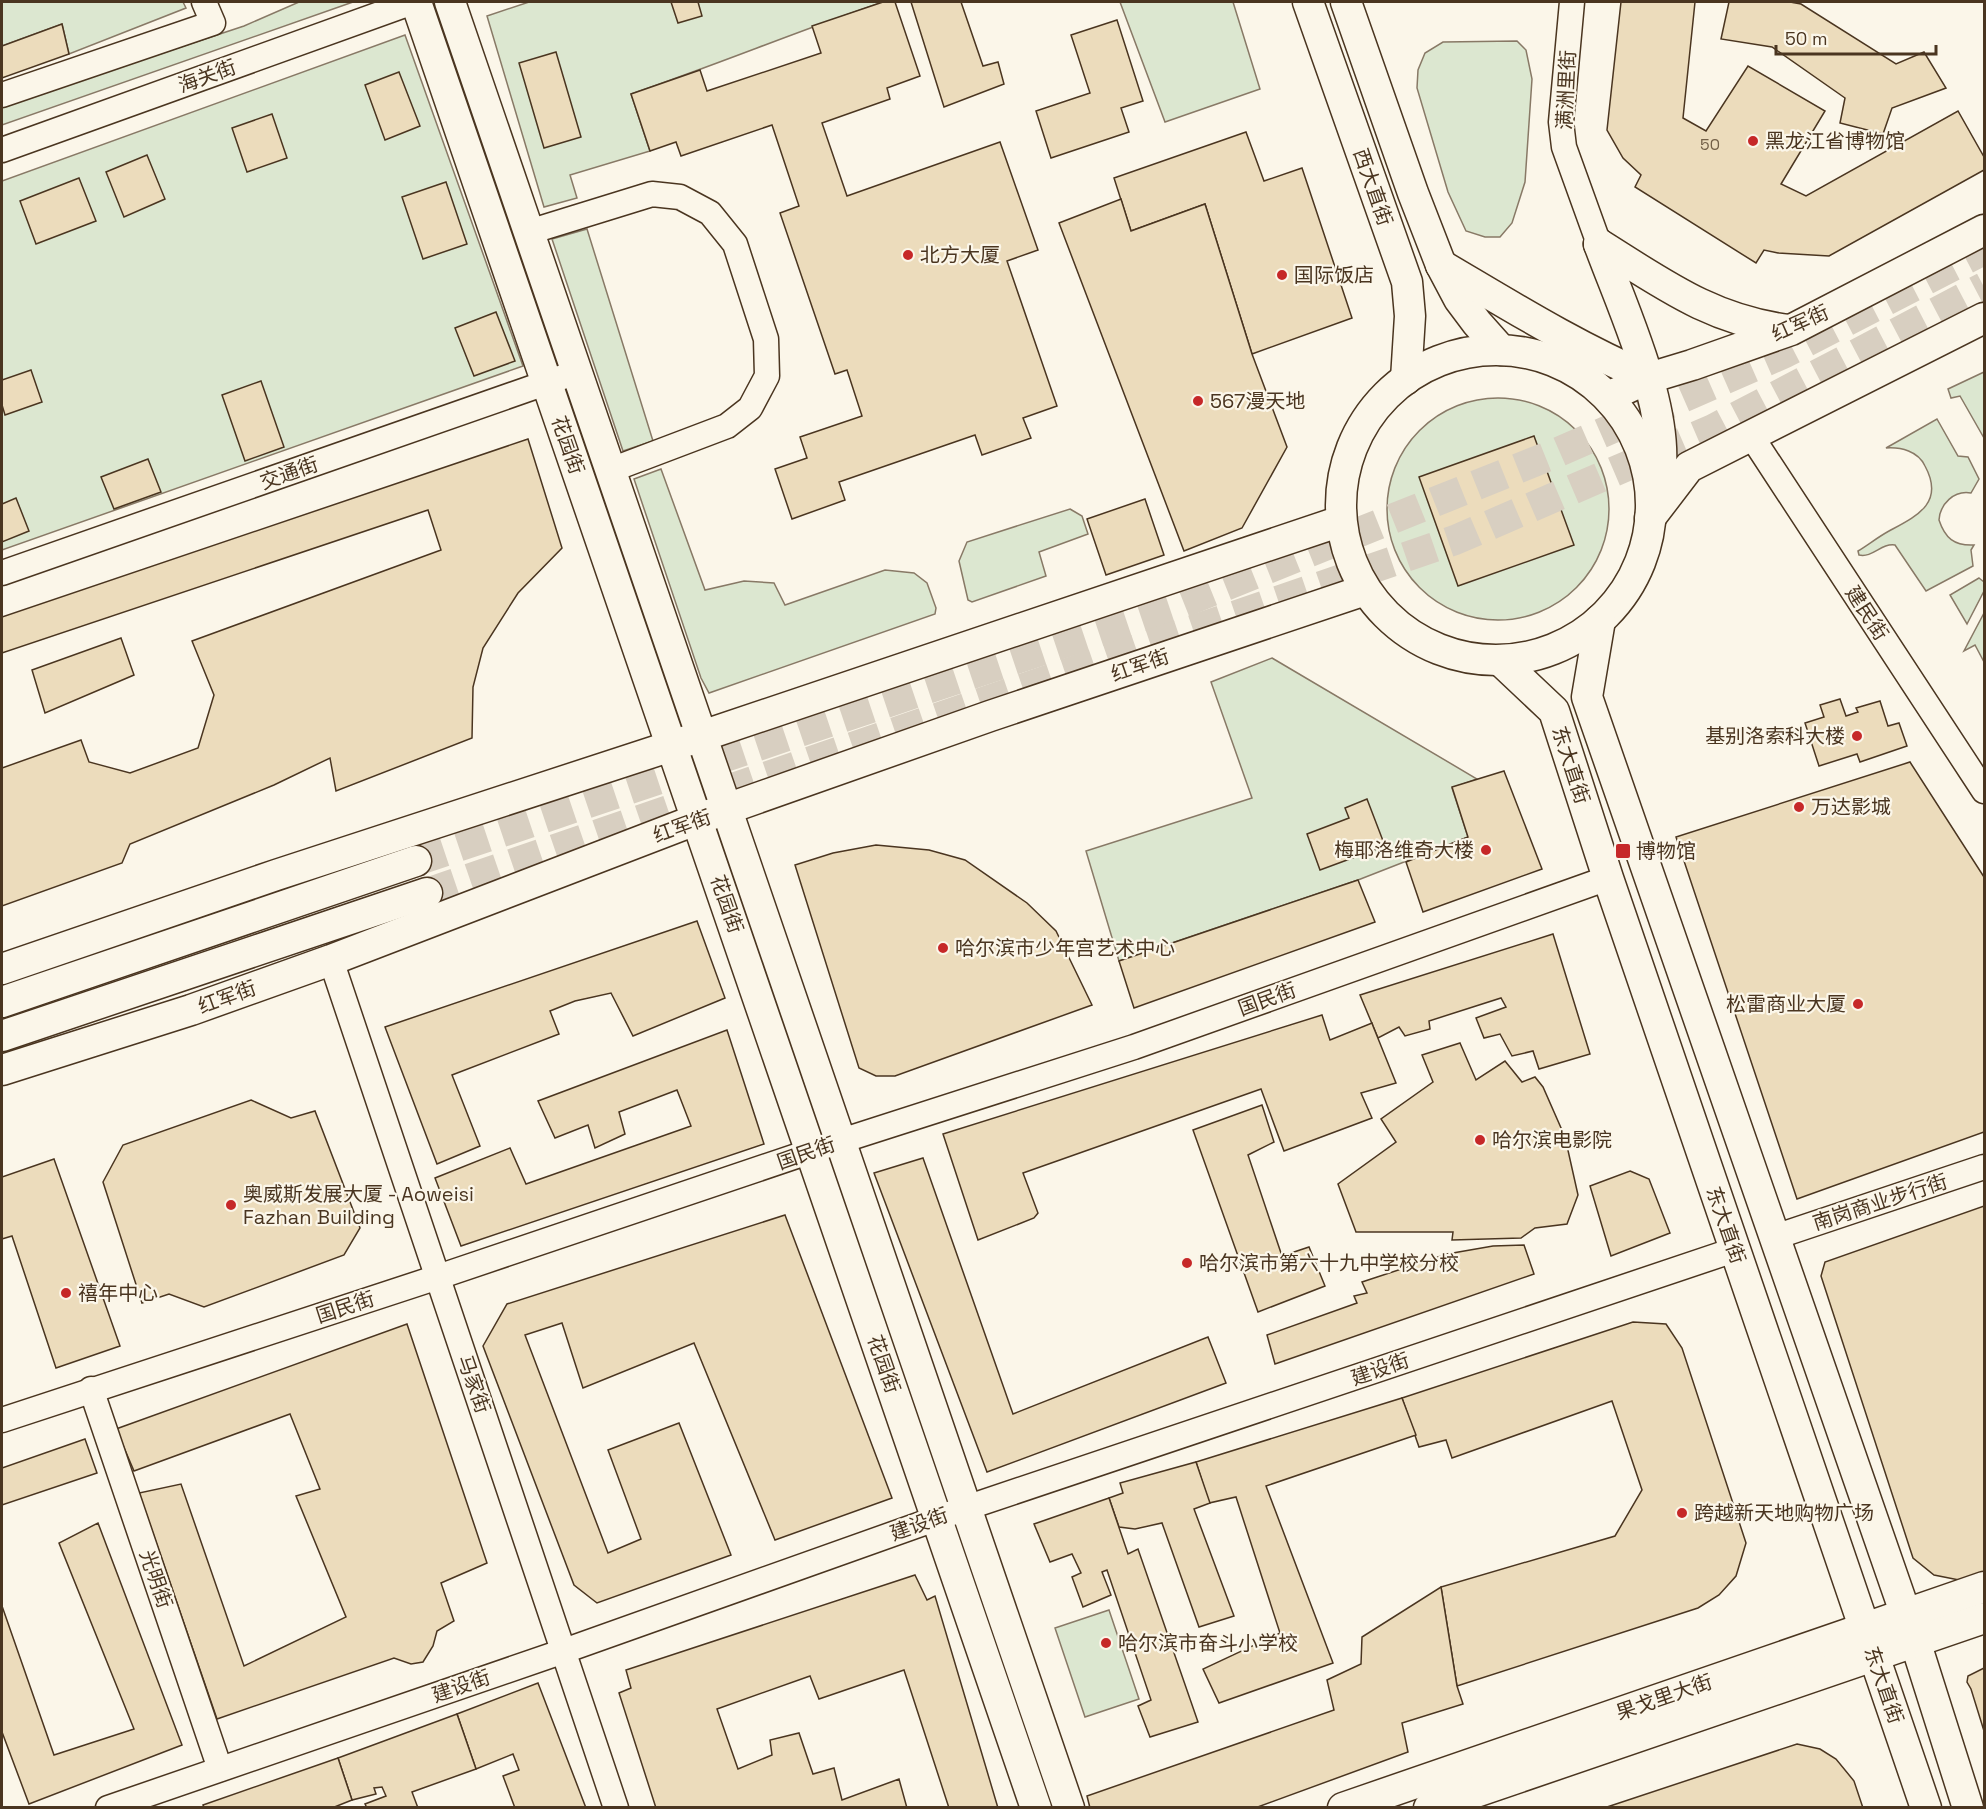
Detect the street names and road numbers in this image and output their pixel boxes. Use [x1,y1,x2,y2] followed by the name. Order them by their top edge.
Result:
[1551,49,1581,131] street label: 满洲里街
[174,54,240,98] street label: 海关街
[1348,145,1398,229] street label: 西大直街
[1767,299,1833,347] street label: 红军街
[546,412,590,478] street label: 花园街
[256,451,322,495] street label: 交通街
[1840,581,1894,645] street label: 建民街
[1107,643,1173,687] street label: 红军街
[1546,723,1596,807] street label: 东大直街
[649,804,715,848] street label: 红军街
[705,871,749,937] street label: 花园街
[194,975,260,1019] street label: 红军街
[1234,977,1300,1021] street label: 国民街
[773,1131,839,1175] street label: 国民街
[1809,1168,1951,1236] street label: 南岗商业步行街
[1701,1183,1751,1267] street label: 东大直街
[312,1285,378,1329] street label: 国民街
[862,1331,906,1397] street label: 花园街
[1347,1347,1413,1391] street label: 建设街
[452,1351,496,1417] street label: 马家街
[886,1502,952,1546] street label: 建设街
[134,1546,178,1612] street label: 光明街
[1859,1643,1909,1727] street label: 东大直街
[428,1664,494,1708] street label: 建设街
[1612,1668,1716,1726] street label: 果戈里大街

